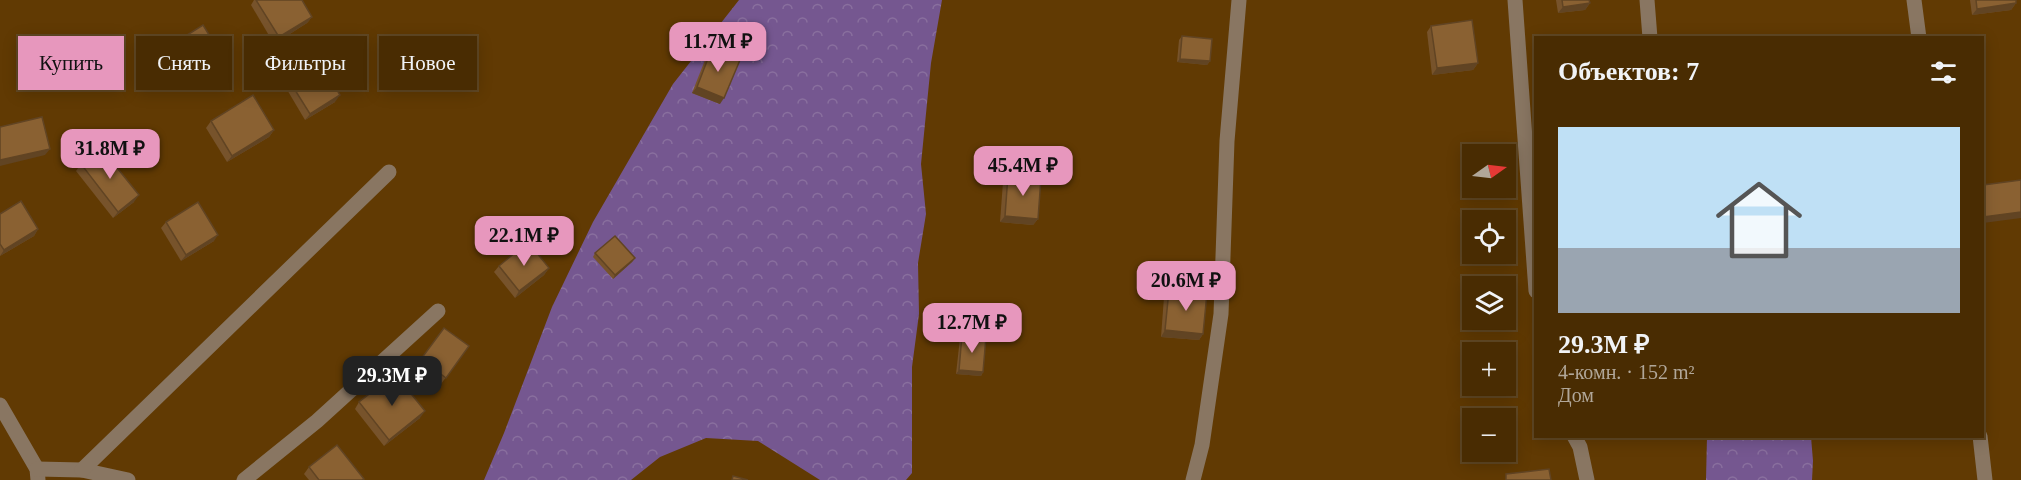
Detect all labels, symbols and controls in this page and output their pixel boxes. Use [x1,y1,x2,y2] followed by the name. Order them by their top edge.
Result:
[663,22,773,73] pin: 11.7M ₽
[683,30,753,52] text: 11.7M ₽
[18,36,124,90] chip: Купить
[136,36,232,90] chip: Снять
[244,36,367,90] chip: Фильтры
[379,36,477,90] chip: Новое
[1927,56,1960,89] icon: filters
[1558,57,1699,86] text: Объектов: 7
[55,129,165,180] pin: 31.8M ₽
[75,137,145,159] text: 31.8M ₽
[1462,144,1516,198] north arrow
[1462,144,1516,462] map controls
[968,146,1078,197] pin: 45.4M ₽
[988,154,1058,176] text: 45.4M ₽
[1705,166,1813,274] icon: home
[1462,210,1516,264] button: locate
[469,216,579,267] pin: 22.1M ₽
[489,224,559,246] text: 22.1M ₽
[1131,261,1241,312] pin: 20.6M ₽
[1151,269,1221,291] text: 20.6M ₽
[1462,276,1516,330] button: layers
[917,303,1027,354] pin: 12.7M ₽
[937,311,1007,333] text: 12.7M ₽
[1558,330,1650,359] text: 29.3M ₽
[1462,342,1516,396] button: +
[337,356,447,407] pin: 29.3M ₽
[1558,361,1695,383] text: 4-комн. · 152 m²
[357,364,427,386] text: 29.3M ₽
[1558,384,1594,406] text: Дом
[1462,408,1516,462] button: −

